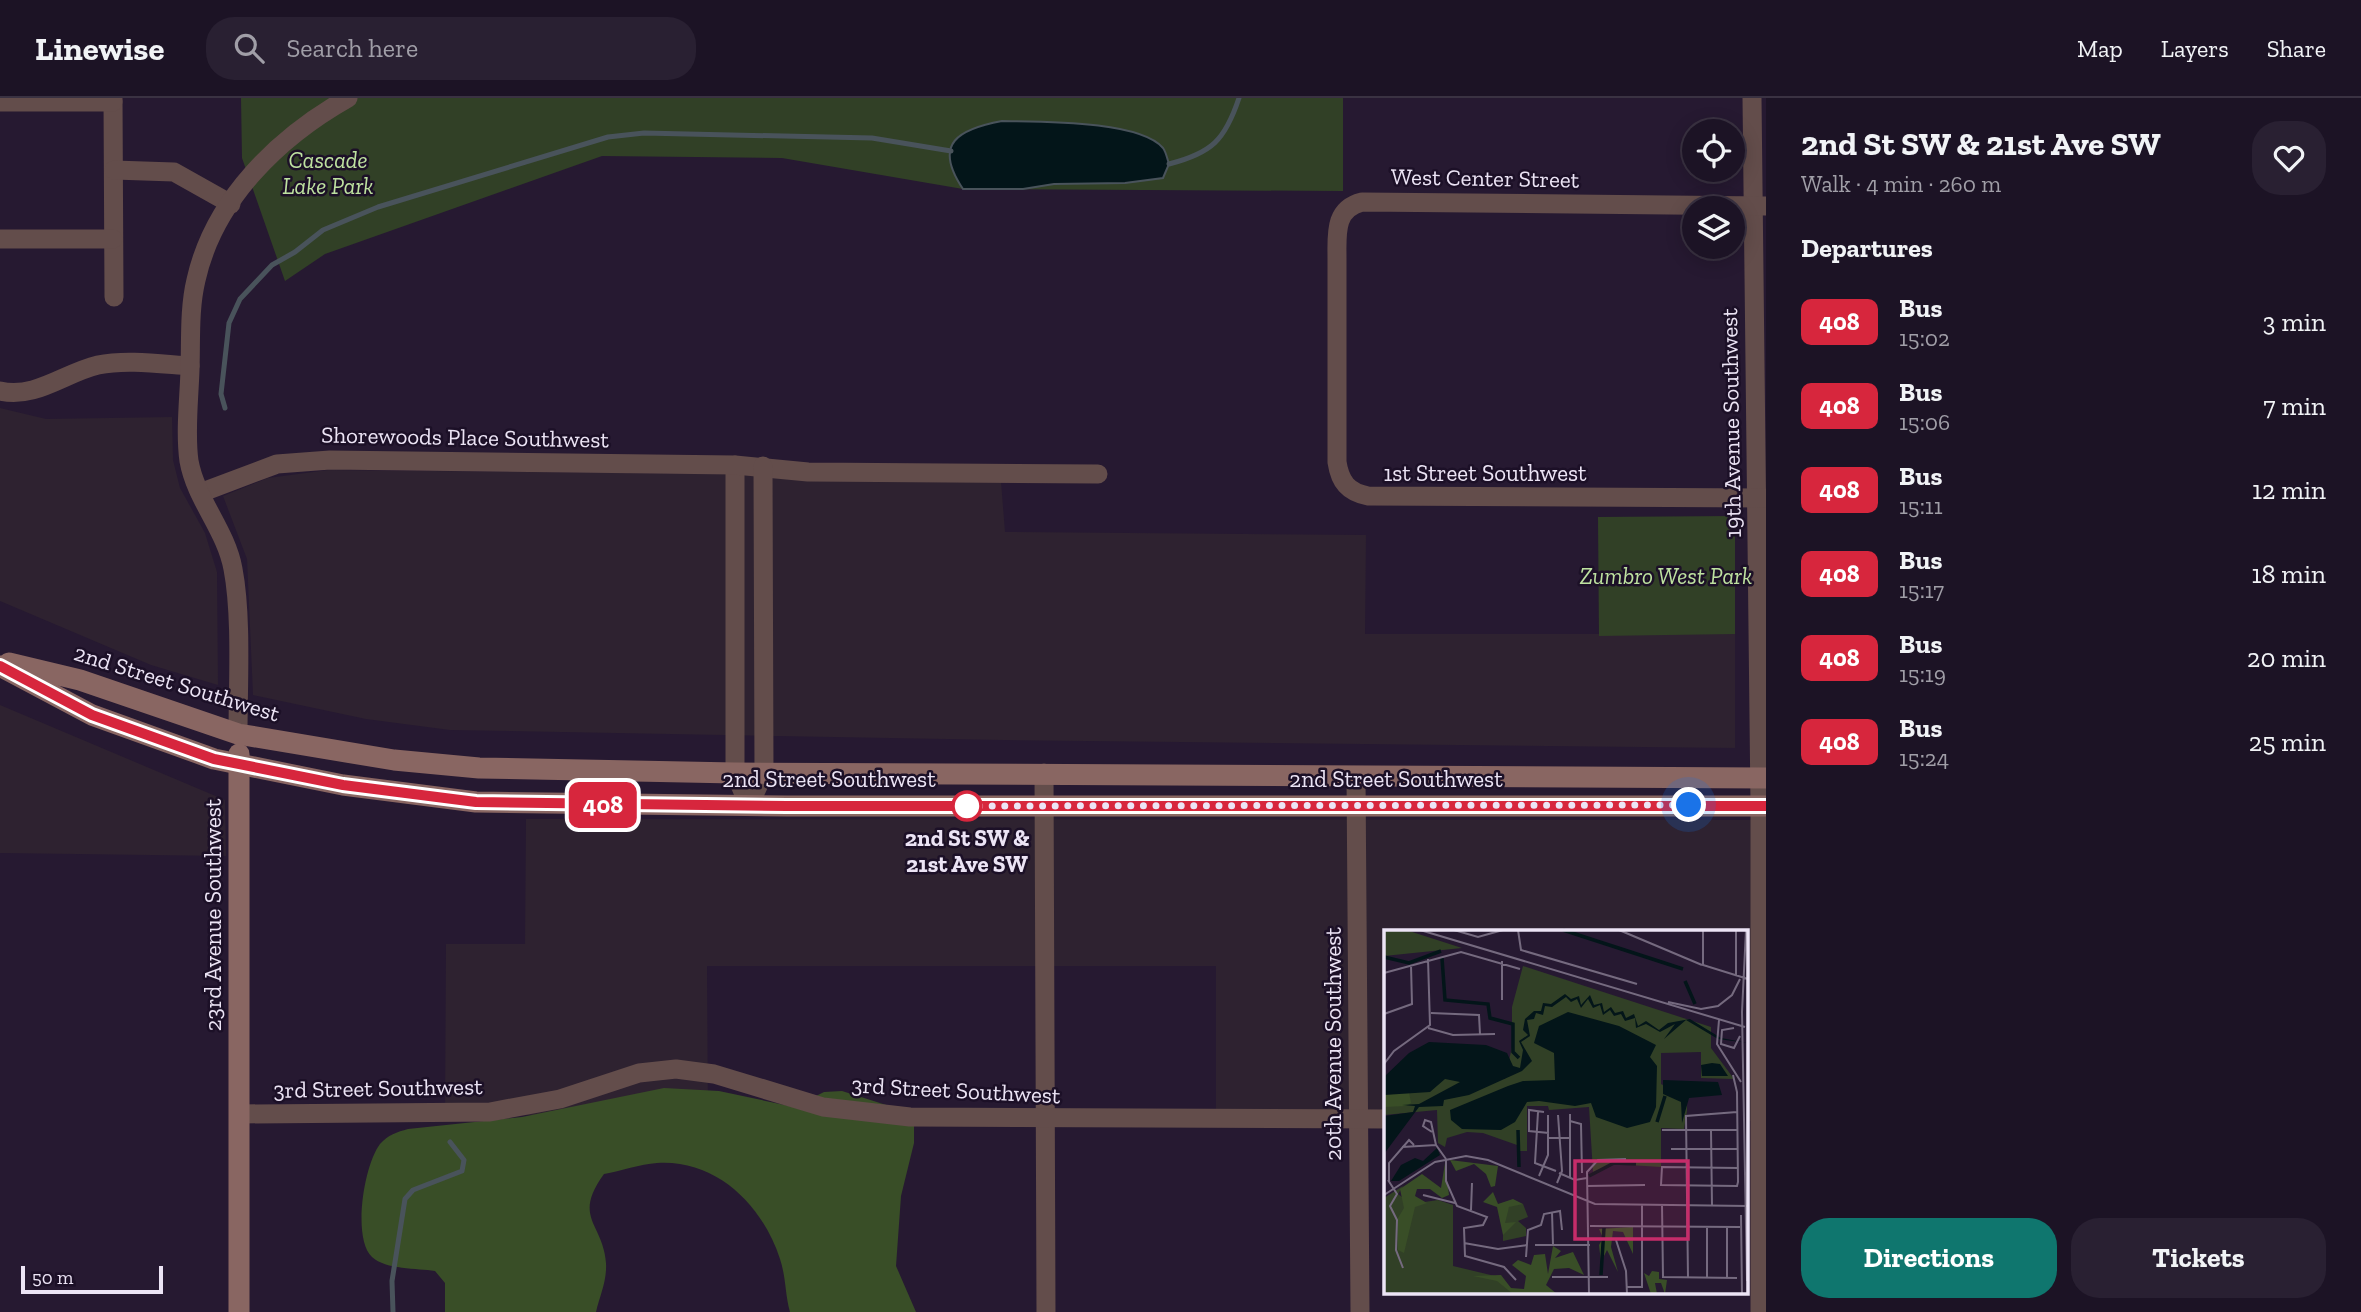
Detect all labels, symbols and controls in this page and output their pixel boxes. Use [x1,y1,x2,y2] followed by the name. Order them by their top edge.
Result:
[206,17,696,80] search box
[35,29,164,68] text: Linewise
[230,29,268,67] icon: search
[286,32,418,64] text: Search here
[2077,34,2123,63] text: Map
[2161,34,2229,63] text: Layers
[2267,34,2326,63] text: Share
[1682,119,1745,259] map controls
[1682,119,1745,182] button: locate
[2252,121,2326,195] button: heart
[1801,124,2161,163] text: 2nd St SW & 21st Ave SW
[282,146,374,200] park label: Cascade Lake Park
[1391,162,1580,194] street label: West Center Street
[1801,170,2001,198] text: Walk · 4 min · 260 m
[1682,196,1745,259] button: layers
[1801,232,1933,264] text: Departures
[1899,292,1942,324] text: Bus
[2263,306,2326,338] text: 3 min
[1819,307,1860,336] text: 408
[1715,308,1747,538] street label: 19th Avenue Southwest
[1899,324,1950,352] text: 15:02
[1899,376,1942,408] text: Bus
[2263,390,2326,422] text: 7 min
[1819,391,1860,420] text: 408
[1899,408,1950,436] text: 15:06
[321,420,610,454] street label: Shorewoods Place Southwest
[1383,459,1587,487] street label: 1st Street Southwest
[1899,460,1942,492] text: Bus
[2252,474,2326,506] text: 12 min
[1819,475,1860,504] text: 408
[1899,492,1943,520] text: 15:11
[1899,544,1942,576] text: Bus
[2251,558,2326,590] text: 18 min
[1819,559,1860,588] text: 408
[1580,562,1752,590] park label: Zumbro West Park
[1899,576,1944,604] text: 15:17
[1899,628,1942,660] text: Bus
[71,638,284,728] street label: 2nd Street Southwest
[2247,642,2326,674] text: 20 min
[1819,643,1860,672] text: 408
[1899,660,1946,688] text: 15:19
[1899,712,1942,744] text: Bus
[2249,726,2326,758] text: 25 min
[1819,727,1860,756] text: 408
[1899,744,1949,772] text: 15:24
[722,765,936,793] street label: 2nd Street Southwest
[1289,765,1503,793] street label: 2nd Street Southwest
[563,782,643,828] line badge: 408
[1671,787,1706,822] your location
[583,790,623,819] text: 408
[952,791,982,821] marker: 2nd St SW & 21st Ave SW
[199,798,227,1031] street label: 23rd Avenue Southwest
[905,824,1029,878] place label: 2nd St SW & 21st Ave SW
[1319,927,1347,1161] street label: 20th Avenue Southwest
[1384,930,1748,1294] inset map
[851,1071,1062,1109] street label: 3rd Street Southwest
[273,1072,483,1104] street label: 3rd Street Southwest
[1801,1218,2057,1298] button: Directions
[2071,1218,2326,1298] button: Tickets
[21,1263,163,1295] scale bar
[32,1266,73,1289] text: 50 m

